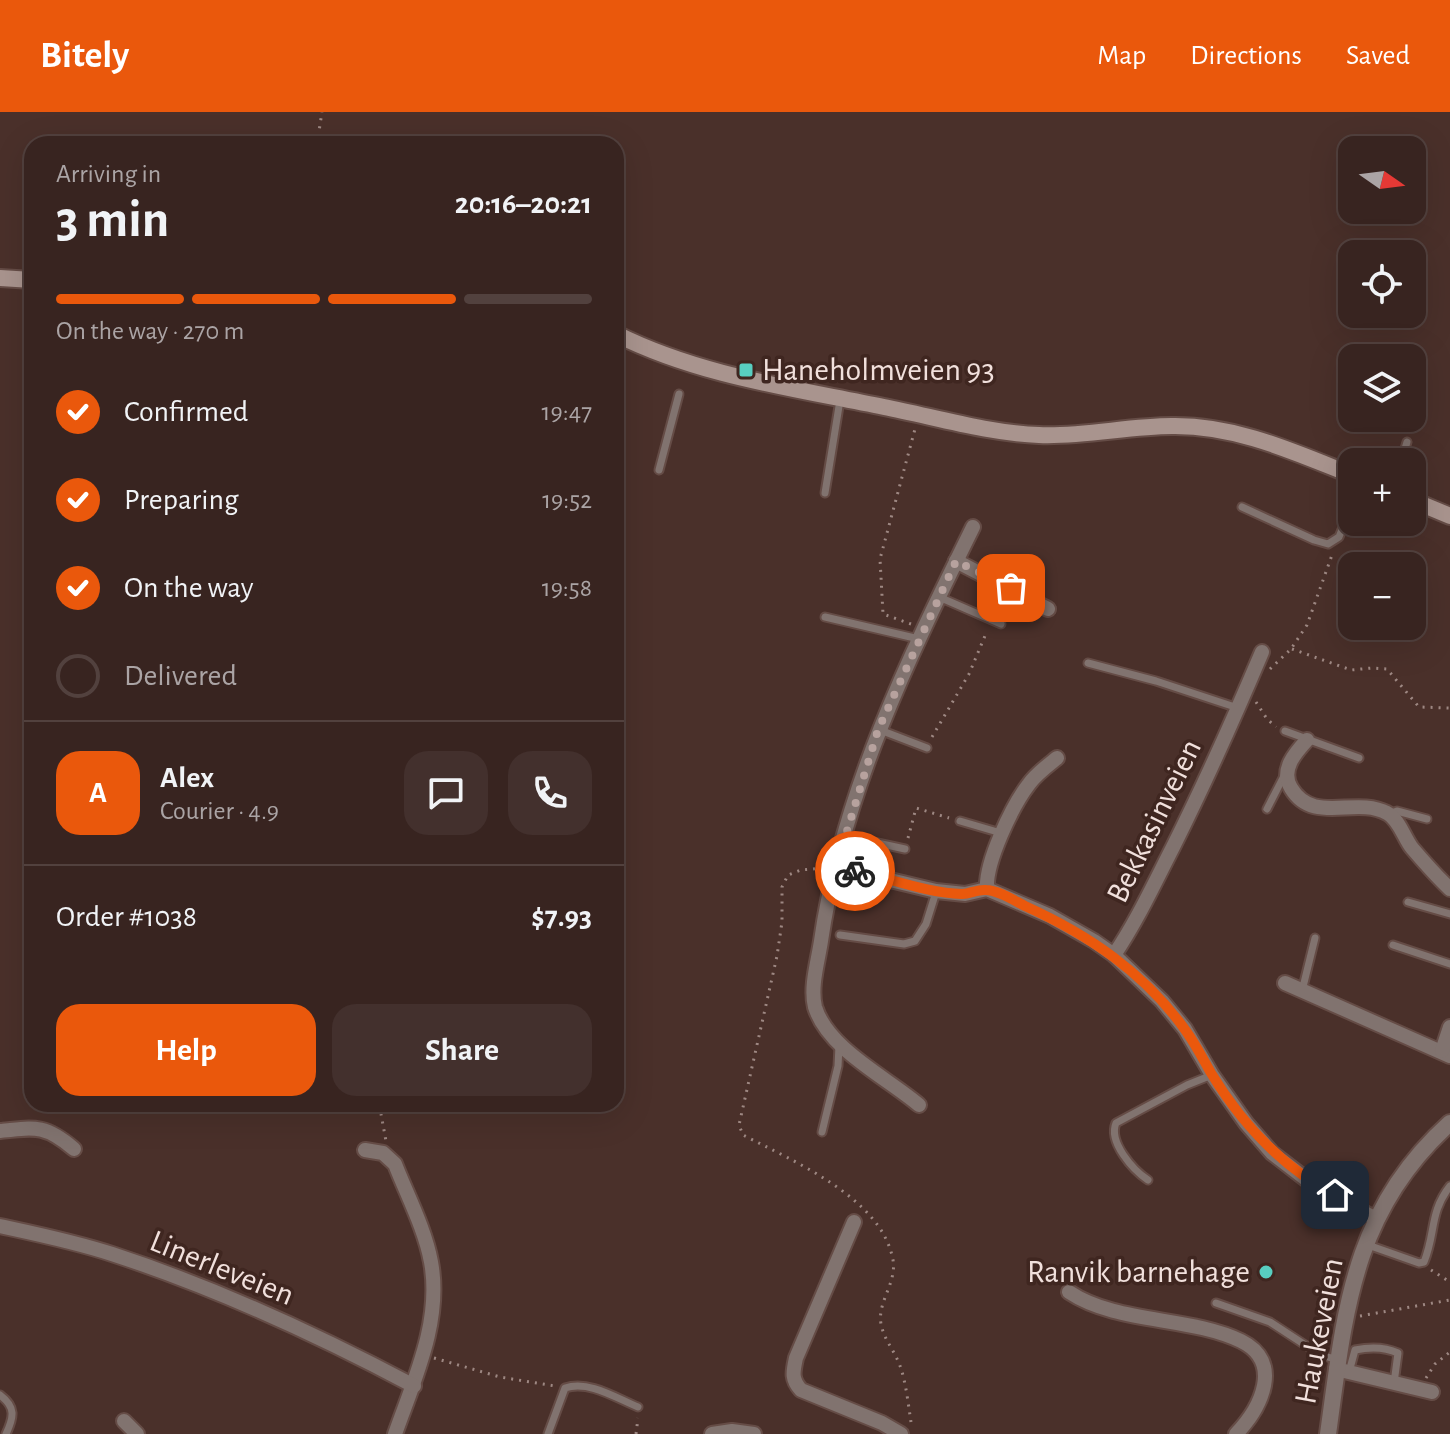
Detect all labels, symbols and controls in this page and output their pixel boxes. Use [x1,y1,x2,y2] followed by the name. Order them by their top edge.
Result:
[40,37,129,75] text: Bitely
[1097,42,1146,70] text: Map
[1190,42,1302,70] text: Directions
[1346,42,1410,70] text: Saved
[1338,136,1426,224] north arrow
[1338,136,1426,640] map controls
[56,161,161,187] text: Arriving in
[455,189,592,219] text: 20:16–20:21
[56,194,169,246] text: 3 min
[1338,240,1426,328] button: locate
[56,318,244,344] text: On the way · 270 m
[1338,344,1426,432] button: layers
[762,354,995,386] place label: Haneholmveien 93
[737,361,755,379] marker: Haneholmveien 93
[56,390,100,434] icon: check
[124,397,248,427] text: Confirmed
[542,399,592,425] text: 19:47
[1338,448,1426,536] button: +
[56,478,100,522] icon: check
[124,485,239,515] text: Preparing
[542,487,592,513] text: 19:52
[1338,552,1426,640] button: −
[977,554,1045,622] pin
[56,566,100,610] icon: check
[989,566,1033,610] icon: bag
[124,573,253,603] text: On the way
[542,575,592,601] text: 19:58
[124,661,237,691] text: Delivered
[1101,734,1207,908] street label: Bekkasinveien
[404,751,488,835] button: chat
[508,751,592,835] button: phone
[160,763,214,793] text: Alex
[89,778,107,808] text: A
[160,798,279,824] text: Courier · 4.9
[815,831,895,911] courier
[833,849,877,893] icon: bike
[56,902,197,932] text: Order #1038
[531,902,592,932] text: $7.93
[56,1004,316,1096] button: Help
[332,1004,592,1096] button: Share
[1301,1161,1369,1229] pin
[1313,1173,1357,1217] icon: home
[145,1225,299,1311] street label: Linerleveien
[1289,1255,1349,1407] street label: Haukeveien
[1027,1256,1250,1288] place label: Ranvik barnehage
[1257,1263,1275,1281] marker: Ranvik barnehage

